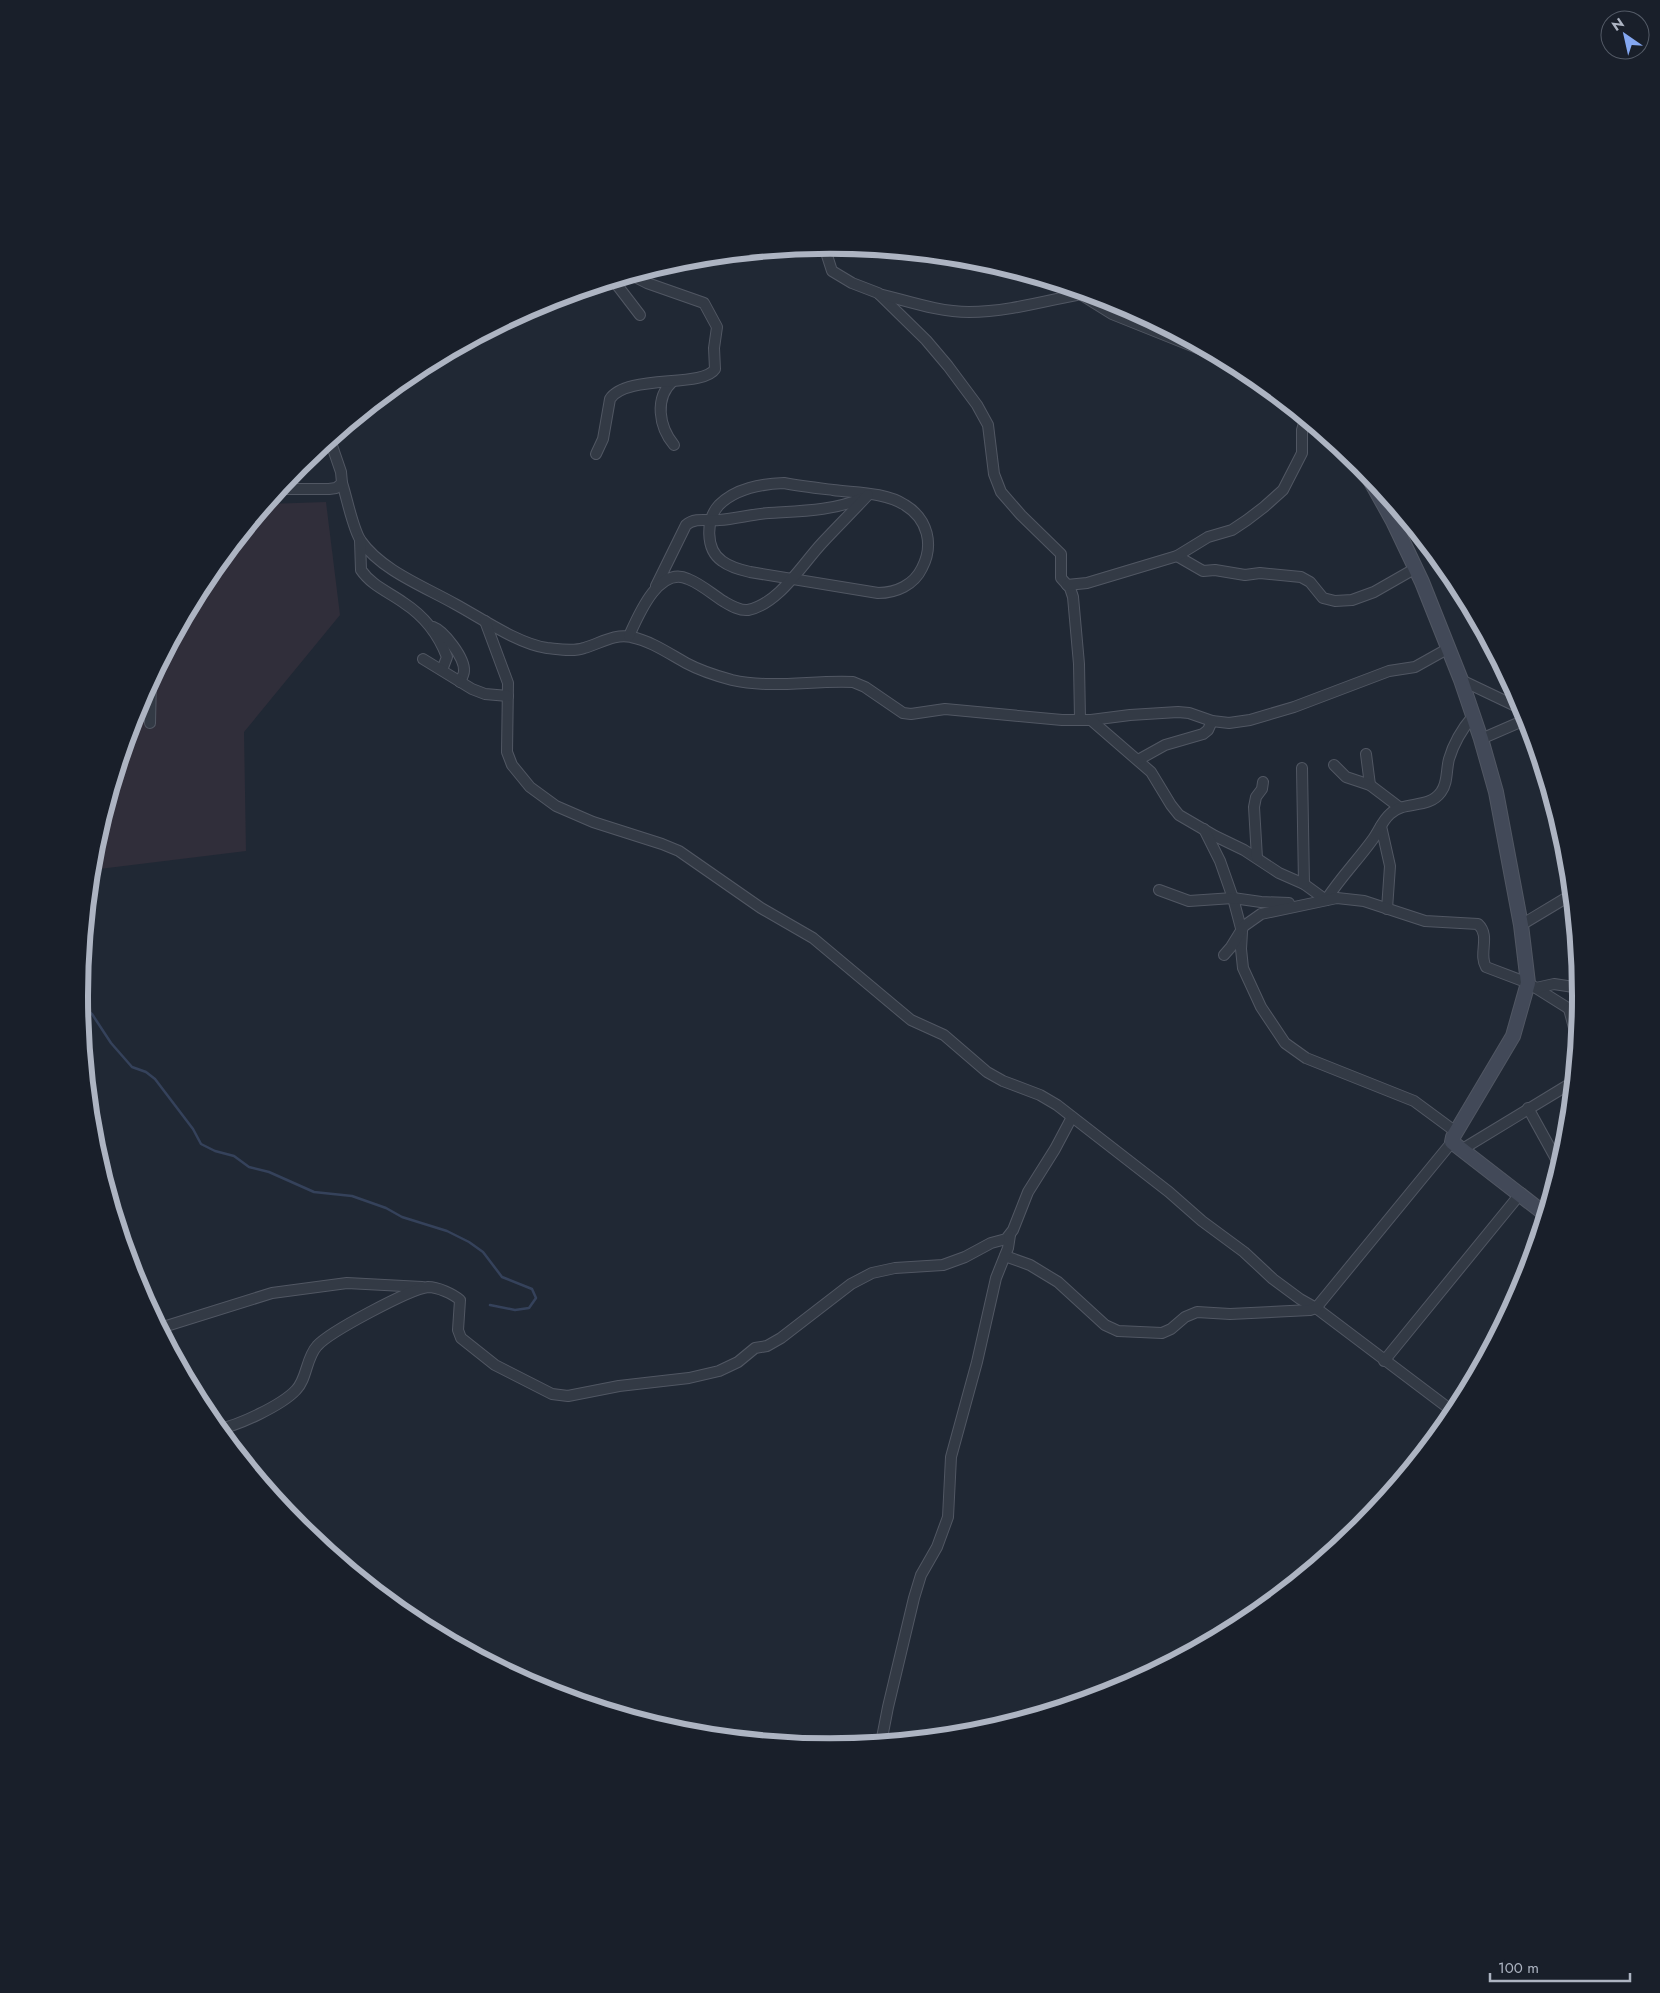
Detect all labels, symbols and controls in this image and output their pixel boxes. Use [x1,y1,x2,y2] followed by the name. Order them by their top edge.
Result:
[1600,10,1650,60] north arrow
[1608,13,1628,36] text: N
[1490,1950,1630,1982] scale bar
[1498,1957,1539,1979] text: 100 m

